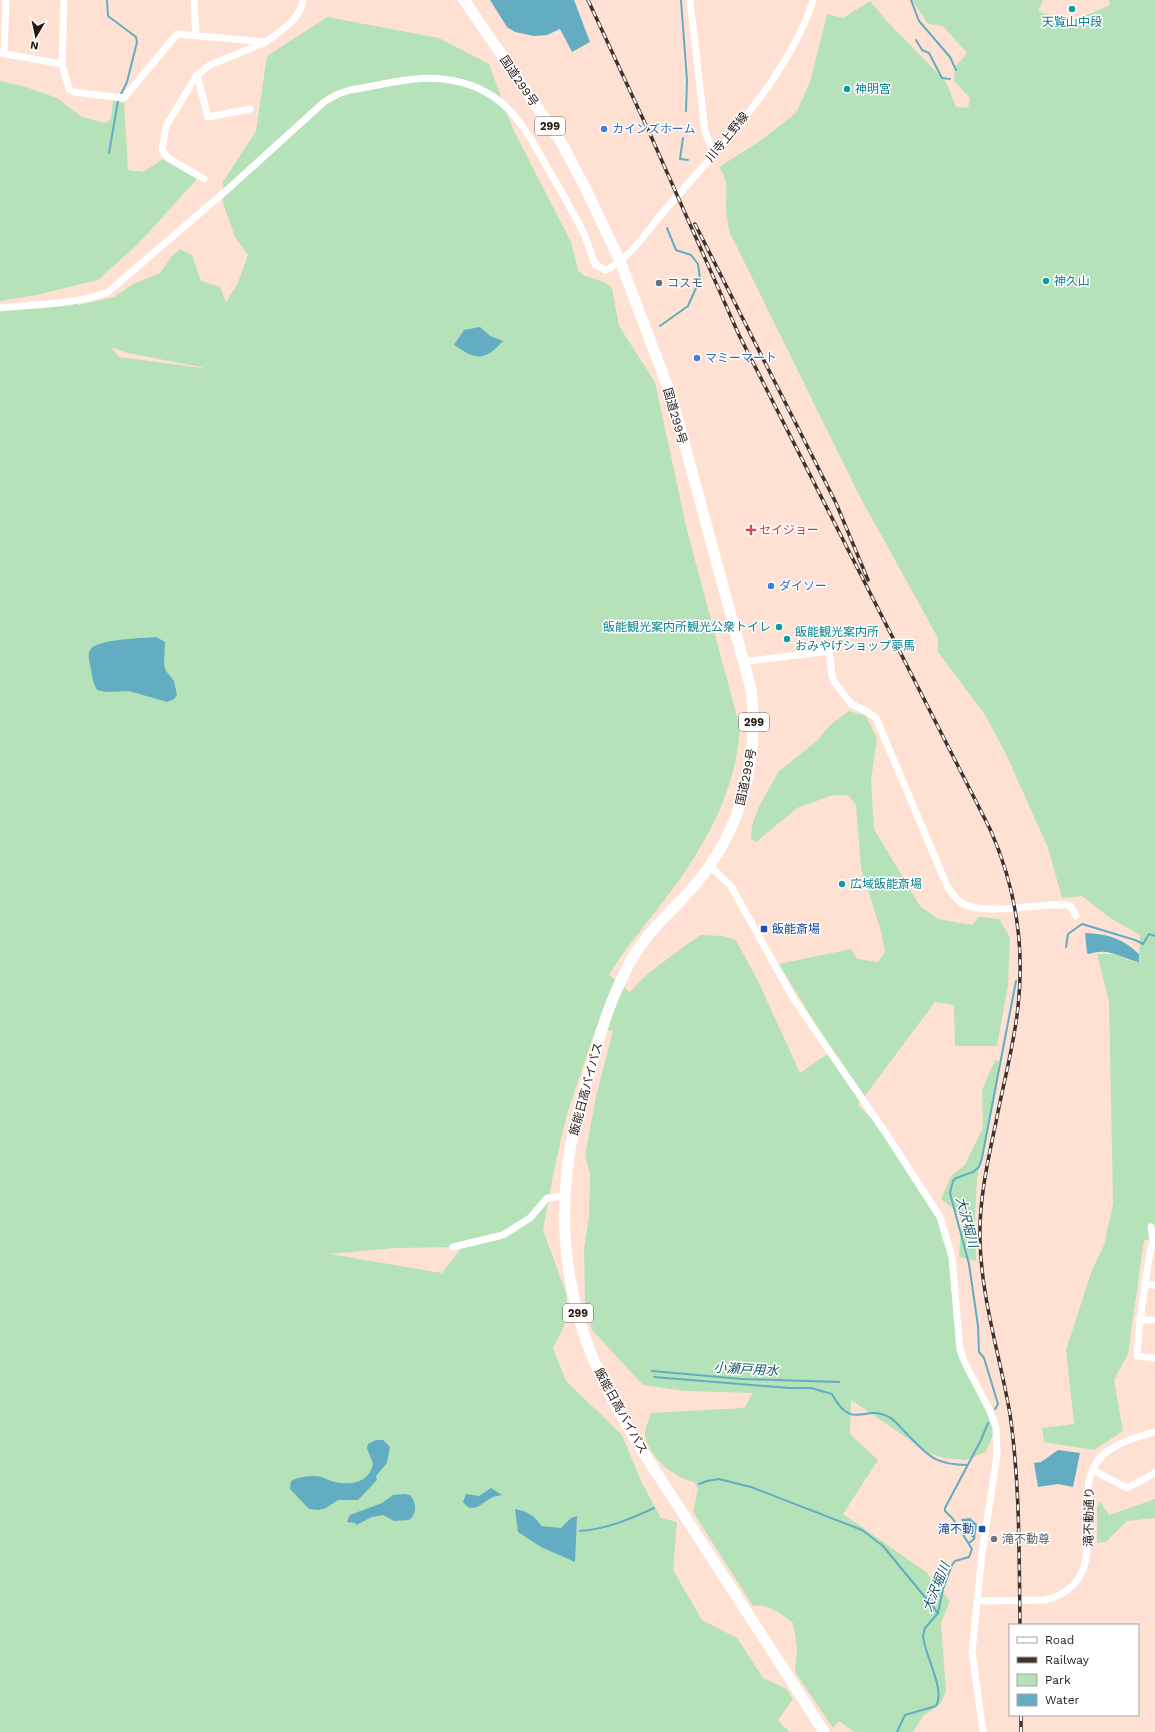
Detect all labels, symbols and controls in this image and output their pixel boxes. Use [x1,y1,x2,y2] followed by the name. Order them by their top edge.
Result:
[1067,4,1077,14] marker: 天覧山中段
[1042,15,1102,29] place label: 天覧山中段
[16,16,56,56] north arrow
[29,38,40,52] text: N
[497,53,541,109] street label: 国道299号
[855,82,891,96] place label: 神明宮
[842,84,852,94] marker: 神明宮
[703,109,751,165] street label: 川寺上野線
[535,117,565,135] road number: 299
[612,122,695,136] place label: カインズホーム
[599,124,609,134] marker: カインズホーム
[1054,274,1090,288] place label: 神久山
[667,276,703,290] place label: コスモ
[1041,276,1051,286] marker: 神久山
[654,278,664,288] marker: コスモ
[705,351,777,365] place label: マミーマート
[692,353,702,363] marker: マミーマート
[660,386,690,446] street label: 国道299号
[759,523,819,537] place label: セイジョー
[746,525,756,535] marker: セイジョー
[779,579,827,593] place label: ダイソー
[766,581,776,591] marker: ダイソー
[603,620,771,634] place label: 飯能観光案内所観光公衆トイレ
[774,622,784,632] marker: 飯能観光案内所観光公衆トイレ
[795,625,915,653] place label: 飯能観光案内所 おみやげショップ夢馬
[782,634,792,644] marker: 飯能観光案内所 おみやげショップ夢馬
[739,713,769,731] road number: 299
[733,747,759,807] street label: 国道299号
[850,877,922,891] place label: 広域飯能斎場
[837,879,847,889] marker: 広域飯能斎場
[772,922,820,936] place label: 飯能斎場
[759,924,769,934] marker: 飯能斎場
[567,1041,605,1137] street label: 飯能日高バイパス
[953,1195,981,1251] water label: 大沢堀川
[563,1304,593,1322] road number: 299
[713,1360,781,1378] water label: 小瀬戸用水
[592,1366,650,1456] street label: 飯能日高バイパス
[1081,1487,1097,1547] street label: 滝不動通り
[938,1522,974,1536] place label: 滝不動
[977,1524,987,1534] marker: 滝不動
[1002,1532,1050,1546] place label: 滝不動尊
[989,1534,999,1544] marker: 滝不動尊
[919,1558,953,1614] water label: 大沢堀川
[1009,1624,1139,1716] legend
[1045,1633,1074,1647] text: Road
[1045,1653,1090,1667] text: Railway
[1045,1673,1071,1687] text: Park
[1045,1693,1080,1707] text: Water

